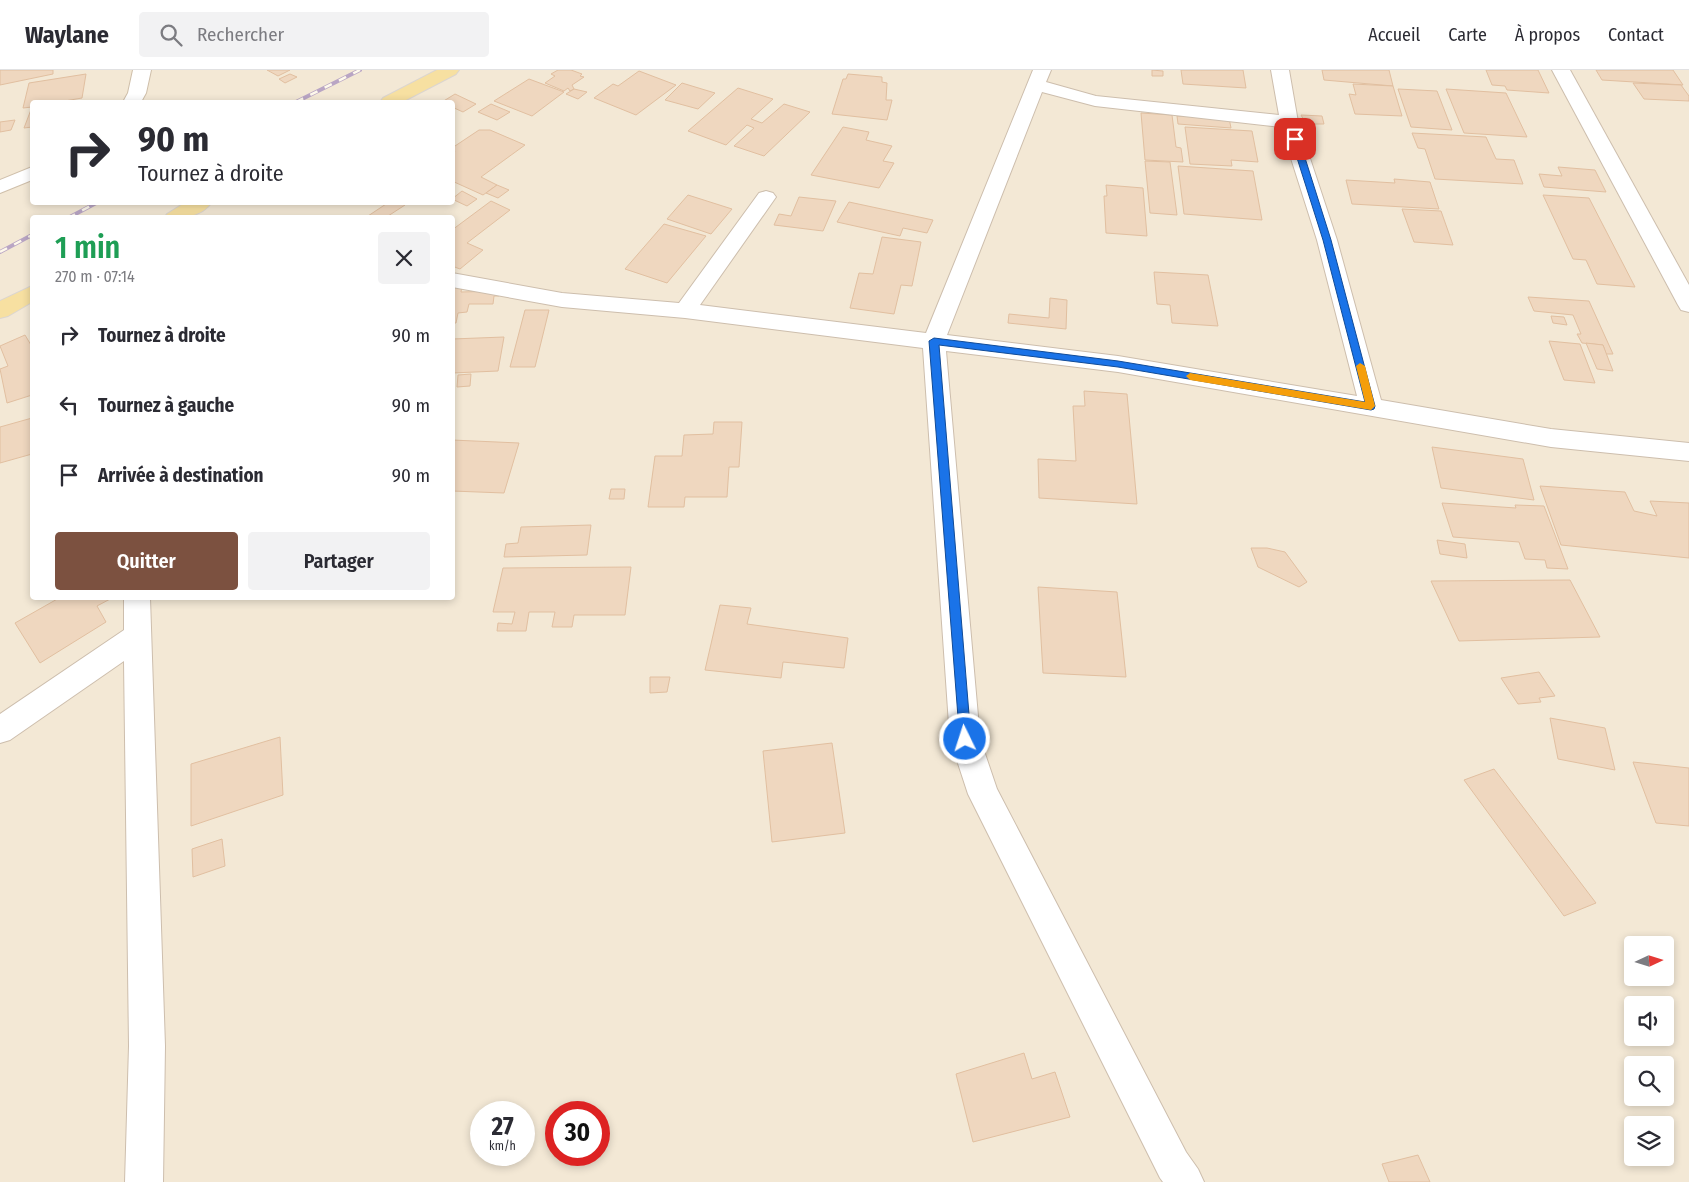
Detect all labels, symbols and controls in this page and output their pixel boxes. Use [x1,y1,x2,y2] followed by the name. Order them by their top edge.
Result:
[139,12,489,57] search box
[25,21,109,49] text: Waylane
[157,21,185,49] icon: search
[197,23,284,46] text: Rechercher
[1368,24,1420,46] text: Accueil
[1448,24,1487,46] text: Carte
[1515,24,1580,46] text: À propos
[1608,24,1664,46] text: Contact
[138,118,209,160] text: 90 m
[1274,118,1316,160] pin
[55,120,120,185] icon: right
[1281,125,1309,153] icon: arrive
[138,160,284,187] text: Tournez à droite
[55,230,120,266] text: 1 min
[378,232,430,284] button: close
[55,267,135,286] text: 270 m · 07:14
[55,321,83,349] icon: right
[98,324,226,347] text: Tournez à droite
[392,324,430,347] text: 90 m
[55,391,83,419] icon: left
[98,394,234,417] text: Tournez à gauche
[392,394,430,417] text: 90 m
[55,461,83,489] icon: arrive
[98,464,264,487] text: Arrivée à destination
[392,464,430,487] text: 90 m
[55,532,238,590] button: Quitter
[248,532,430,590] button: Partager
[938,712,990,764] position arrow
[1624,936,1674,986] north arrow
[1624,936,1674,1166] map controls
[1624,996,1674,1046] button: sound
[1624,1056,1674,1106] button: search
[545,1101,610,1166] speed limit sign: 30
[491,1112,514,1142] text: 27
[1624,1116,1674,1166] button: layers
[489,1139,516,1153] text: km/h

